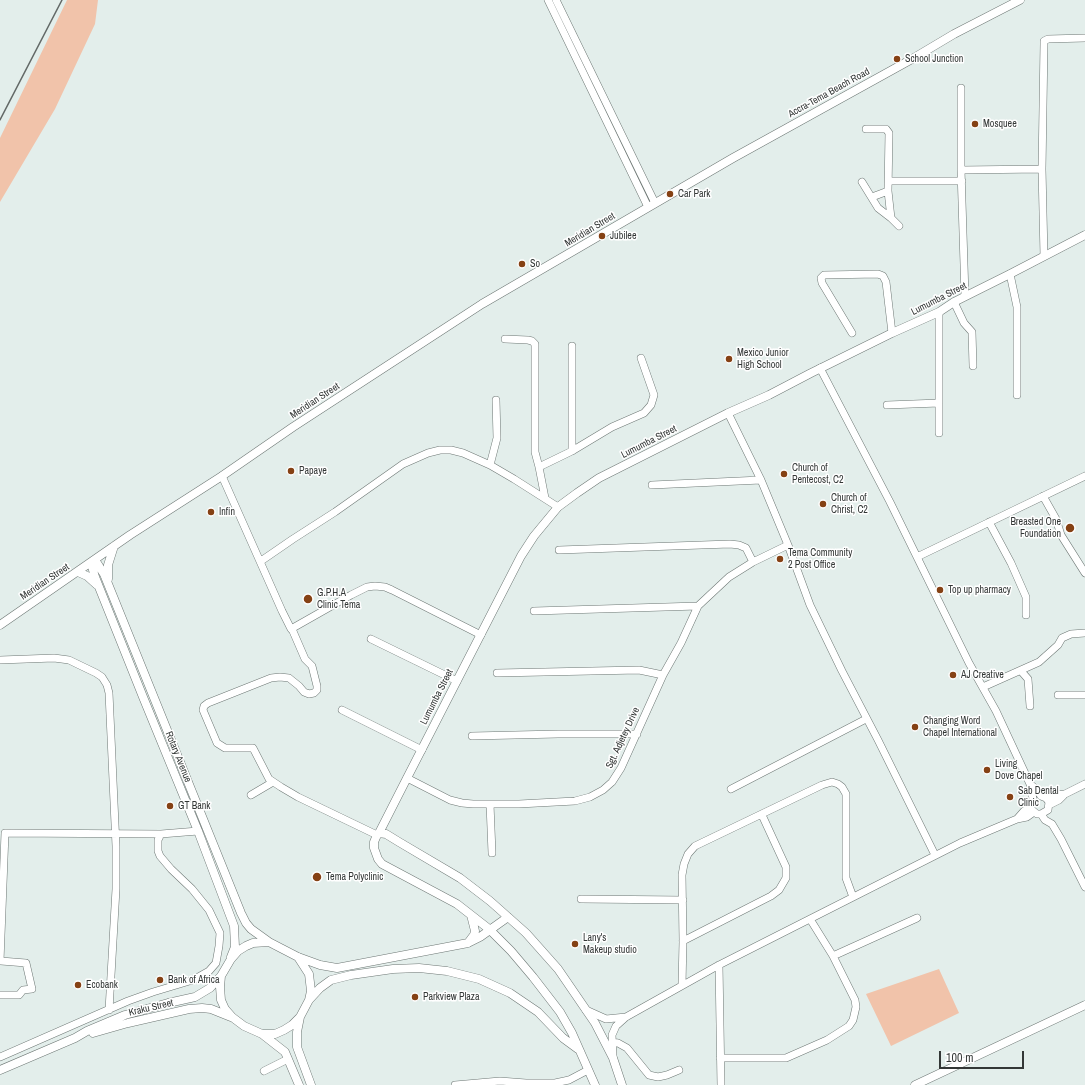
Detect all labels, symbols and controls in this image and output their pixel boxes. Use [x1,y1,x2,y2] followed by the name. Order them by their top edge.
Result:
[905,53,963,65] place label: School Junction
[892,54,902,64] marker: School Junction
[786,66,872,120] street label: Accra-Tema Beach Road
[983,118,1017,130] place label: Mosquee
[970,119,980,129] marker: Mosquee
[678,188,710,200] place label: Car Park
[665,189,675,199] marker: Car Park
[563,210,617,250] street label: Meridian Street
[610,230,636,242] place label: Jubilee
[597,231,607,241] marker: Jubilee
[530,258,540,270] place label: So
[517,259,527,269] marker: So
[909,280,969,318] street label: Lumumba Street
[737,347,788,370] place label: Mexico Junior High School
[724,354,734,364] marker: Mexico Junior High School
[288,381,342,421] street label: Meridian Street
[619,423,679,461] street label: Lumumba Street
[792,462,844,486] place label: Church of Pentecost, C2
[299,465,327,477] place label: Papaye
[286,466,296,476] marker: Papaye
[779,469,789,479] marker: Church of Pentecost, C2
[831,492,868,516] place label: Church of Christ, C2
[818,499,828,509] marker: Church of Christ, C2
[219,506,235,518] place label: Infin
[206,507,216,517] marker: Infin
[1010,516,1061,540] place label: Breasted One Foundation
[1064,522,1076,534] marker: Breasted One Foundation
[788,547,852,570] place label: Tema Community 2 Post Office
[775,554,785,564] marker: Tema Community 2 Post Office
[18,561,72,603] street label: Meridian Street
[948,584,1011,596] place label: Top up pharmacy
[935,585,945,595] marker: Top up pharmacy
[317,587,360,610] place label: G.P.H.A Clinic Tema
[302,593,314,605] marker: G.P.H.A Clinic Tema
[418,667,456,727] street label: Lumumba Street
[961,669,1004,681] place label: AJ Creative
[948,670,958,680] marker: AJ Creative
[604,706,642,770] street label: Sgt. Adjetey Drive
[923,715,997,738] place label: Changing Word Chapel International
[910,722,920,732] marker: Changing Word Chapel International
[162,730,194,784] street label: Rotary Avenue
[995,758,1042,782] place label: Living Dove Chapel
[982,765,992,775] marker: Living Dove Chapel
[1018,785,1059,808] place label: Sab Dental Clinic
[1005,792,1015,802] marker: Sab Dental Clinic
[178,800,210,812] place label: GT Bank
[165,801,175,811] marker: GT Bank
[311,871,323,883] marker: Tema Polyclinic
[326,871,383,883] place label: Tema Polyclinic
[583,932,637,956] place label: Lany's Makeup studio
[570,939,580,949] marker: Lany's Makeup studio
[168,974,220,986] place label: Bank of Africa
[155,975,165,985] marker: Bank of Africa
[86,979,118,991] place label: Ecobank
[73,980,83,990] marker: Ecobank
[423,991,480,1003] place label: Parkview Plaza
[410,992,420,1002] marker: Parkview Plaza
[127,997,175,1019] street label: Kraku Street
[941,1043,1026,1069] scale bar
[946,1050,973,1066] text: 100 m

